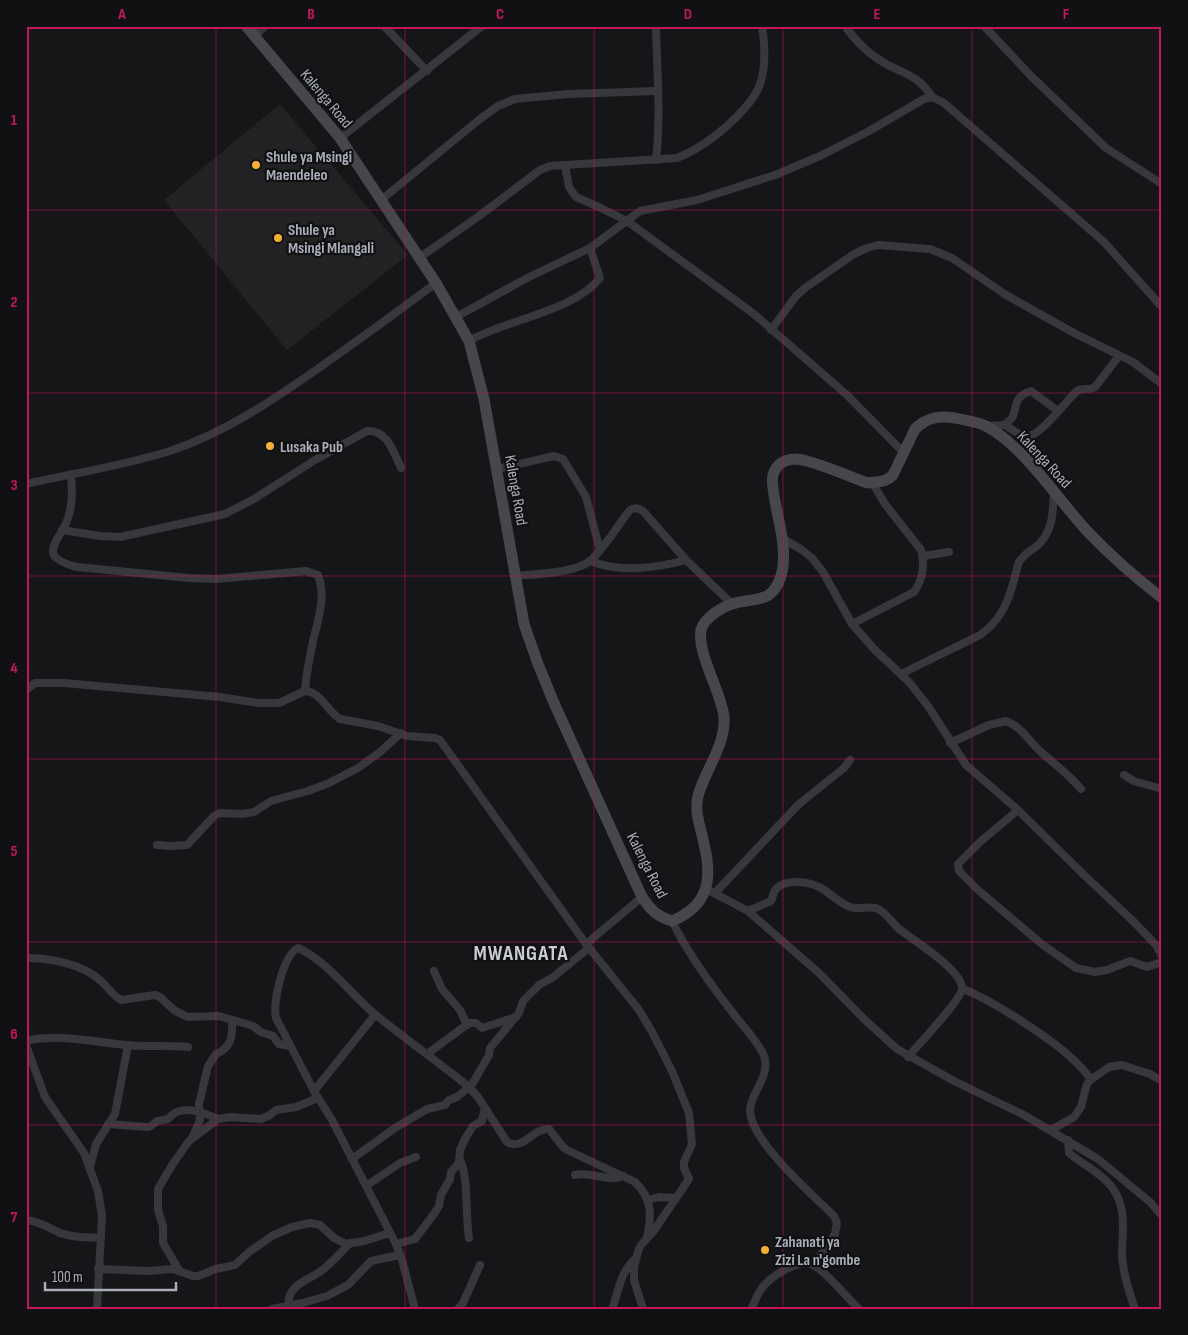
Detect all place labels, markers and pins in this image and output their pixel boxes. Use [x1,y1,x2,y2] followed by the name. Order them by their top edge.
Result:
[266,148,352,185] place label: Shule ya Msingi Maendeleo
[250,159,262,171] marker: Shule ya Msingi Maendeleo
[288,221,374,258] place label: Shule ya Msingi Mlangali
[272,232,284,244] marker: Shule ya Msingi Mlangali
[280,438,343,457] place label: Lusaka Pub
[264,440,276,452] marker: Lusaka Pub
[775,1233,860,1270] place label: Zahanati ya Zizi La n'gombe
[759,1244,771,1256] marker: Zahanati ya Zizi La n'gombe

